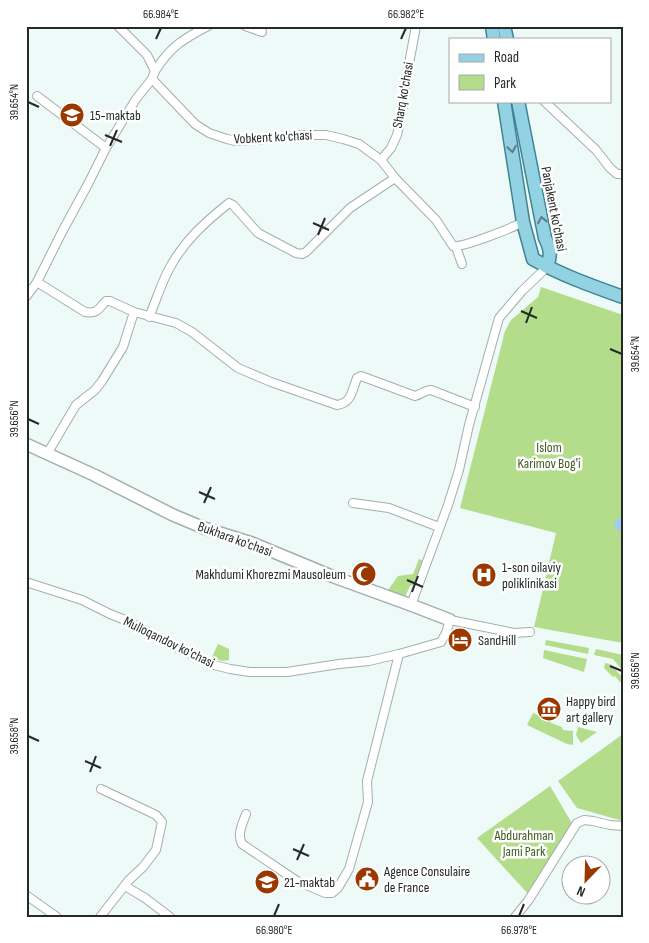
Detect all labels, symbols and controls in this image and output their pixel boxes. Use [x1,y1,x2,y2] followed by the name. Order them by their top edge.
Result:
[143,7,179,22] text: 66.984°E
[388,7,424,22] text: 66.982°E
[449,38,612,102] legend
[494,48,519,67] text: Road
[389,61,417,129] street label: Sharq ko'chasi
[494,74,516,93] text: Park
[7,84,22,120] text: 39.654°N
[59,102,85,128] school or university icon: 15-maktab
[90,107,141,124] place label: 15-maktab
[233,126,313,148] street label: Vobkent ko'chasi
[506,146,517,154] one-way arrow
[537,165,571,253] street label: Panjakent ko'chasi
[537,216,547,225] one-way arrow
[628,336,643,372] text: 39.654°N
[7,400,22,438] text: 39.656°N
[518,439,581,472] park label: Islom Karimov Bog'i
[195,518,275,560] street label: Bukhara ko'chasi
[502,559,561,592] place label: 1-son oilaviy poliklinikasi
[351,561,377,587] mosque icon: Makhdumi Khorezmi Mausoleum
[471,562,497,588] hospital icon: 1-son oilaviy poliklinikasi
[196,566,346,583] place label: Makhdumi Khorezmi Mausoleum
[121,613,217,671] street label: Mulloqandov ko'chasi
[447,627,473,653] hotel icon: SandHill
[478,632,516,649] place label: SandHill
[628,652,643,690] text: 39.656°N
[566,693,616,726] place label: Happy bird art gallery
[536,696,562,722] museum icon: Happy bird art gallery
[7,718,22,754] text: 39.658°N
[493,827,554,860] park label: Abdurahman Jami Park
[562,856,612,906] north arrow
[383,863,470,896] place label: Agence Consulaire de France
[354,866,380,892] public building icon: Agence Consulaire de France
[254,869,280,895] school or university icon: 21-maktab
[284,874,335,891] place label: 21-maktab
[574,882,588,901] text: N
[256,923,292,938] text: 66.980°E
[501,923,537,938] text: 66.978°E

